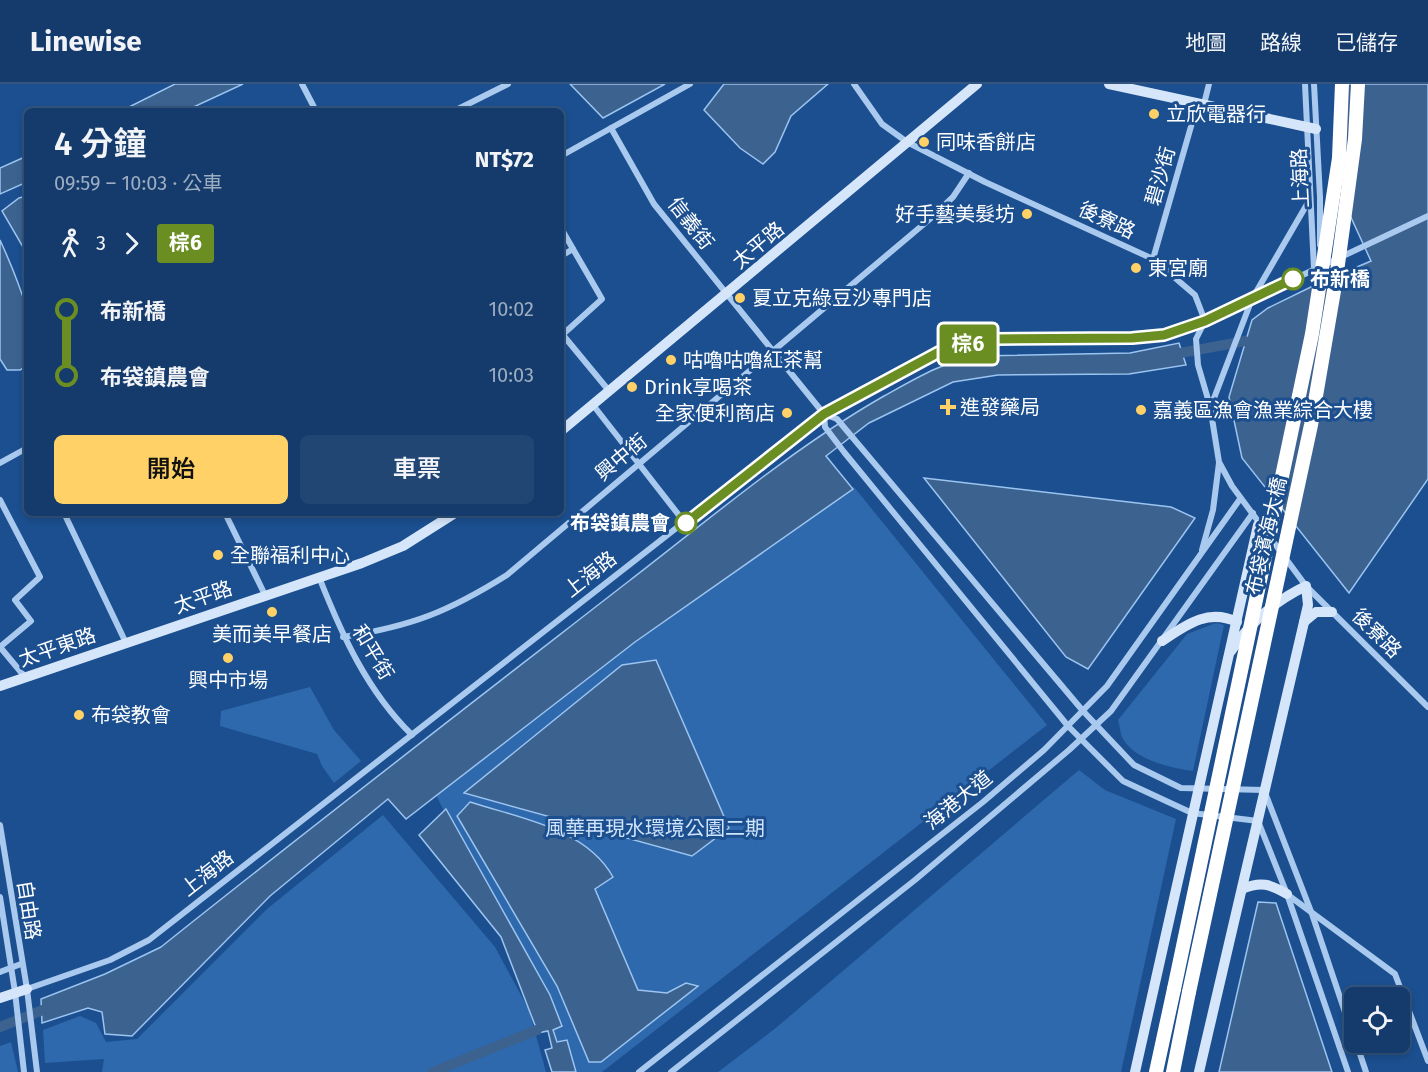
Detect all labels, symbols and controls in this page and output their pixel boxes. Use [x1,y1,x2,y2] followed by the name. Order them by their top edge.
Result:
[30,25,142,58] text: Linewise
[1185,30,1227,56] text: 地圖
[1260,30,1302,56] text: 路線
[1335,30,1398,56] text: 已儲存
[1166,102,1266,126] place label: 立欣電器行
[1147,107,1161,121] marker: 立欣電器行
[54,124,146,164] text: 4 分鐘
[936,130,1036,154] place label: 同味香餅店
[917,135,931,149] marker: 同味香餅店
[1140,144,1180,208] street label: 碧沙街
[475,146,534,173] text: NT$72
[1286,147,1314,209] street label: 上海路
[54,171,223,195] text: 09:59 – 10:03 · 公車
[663,192,719,254] street label: 信義街
[1075,196,1139,244] street label: 後寮路
[895,202,1015,226] place label: 好手藝美髮坊
[1020,207,1034,221] marker: 好手藝美髮坊
[727,217,789,273] street label: 太平路
[54,227,87,260] icon: walk
[115,227,148,260] icon: forward
[169,230,202,256] text: 棕6
[96,231,106,255] text: 3
[1148,256,1208,280] place label: 東宮廟
[1129,261,1143,275] marker: 東宮廟
[1310,267,1370,291] place label: 布新橋
[1282,268,1304,290] marker: 布新橋
[752,286,932,310] place label: 夏立克綠豆沙專門店
[733,291,747,305] marker: 夏立克綠豆沙專門店
[489,297,534,321] text: 10:02
[100,298,166,325] text: 布新橋
[941,324,995,364] line badge: 棕6
[952,331,984,357] text: 棕6
[683,348,823,372] place label: 咕嚕咕嚕紅茶幫
[664,353,678,367] marker: 咕嚕咕嚕紅茶幫
[488,363,534,387] text: 10:03
[100,364,210,391] text: 布袋鎮農會
[644,375,752,399] place label: Drink享喝茶
[625,380,639,394] marker: Drink享喝茶
[960,395,1040,419] place label: 進發藥局
[1153,398,1373,422] place label: 嘉義區漁會漁業綜合大樓
[941,400,955,414] marker: 進發藥局
[655,401,775,425] place label: 全家便利商店
[1134,403,1148,417] marker: 嘉義區漁會漁業綜合大樓
[780,406,794,420] marker: 全家便利商店
[590,429,652,485] street label: 興中街
[54,435,288,504] button: 開始
[300,435,534,504] button: 車票
[1241,475,1291,597] street label: 布袋濱海大橋
[570,511,670,535] place label: 布袋鎮農會
[675,512,697,534] marker: 布袋鎮農會
[230,543,350,567] place label: 全聯福利中心
[559,546,621,602] street label: 上海路
[211,548,225,562] marker: 全聯福利中心
[171,576,235,618] street label: 太平路
[1347,603,1407,663] street label: 後寮路
[265,605,279,619] marker: 美而美早餐店
[347,620,399,684] street label: 和平街
[212,622,332,646] place label: 美而美早餐店
[15,623,99,671] street label: 太平東路
[221,651,235,665] marker: 興中市場
[188,668,268,692] place label: 興中市場
[91,703,171,727] place label: 布袋教會
[72,708,86,722] marker: 布袋教會
[919,766,997,834] street label: 海港大道
[545,816,765,840] park label: 風華再現水環境公園二期
[176,845,238,901] street label: 上海路
[12,878,46,942] street label: 自由路
[1344,987,1410,1053] map controls
[1344,987,1410,1053] button: locate

